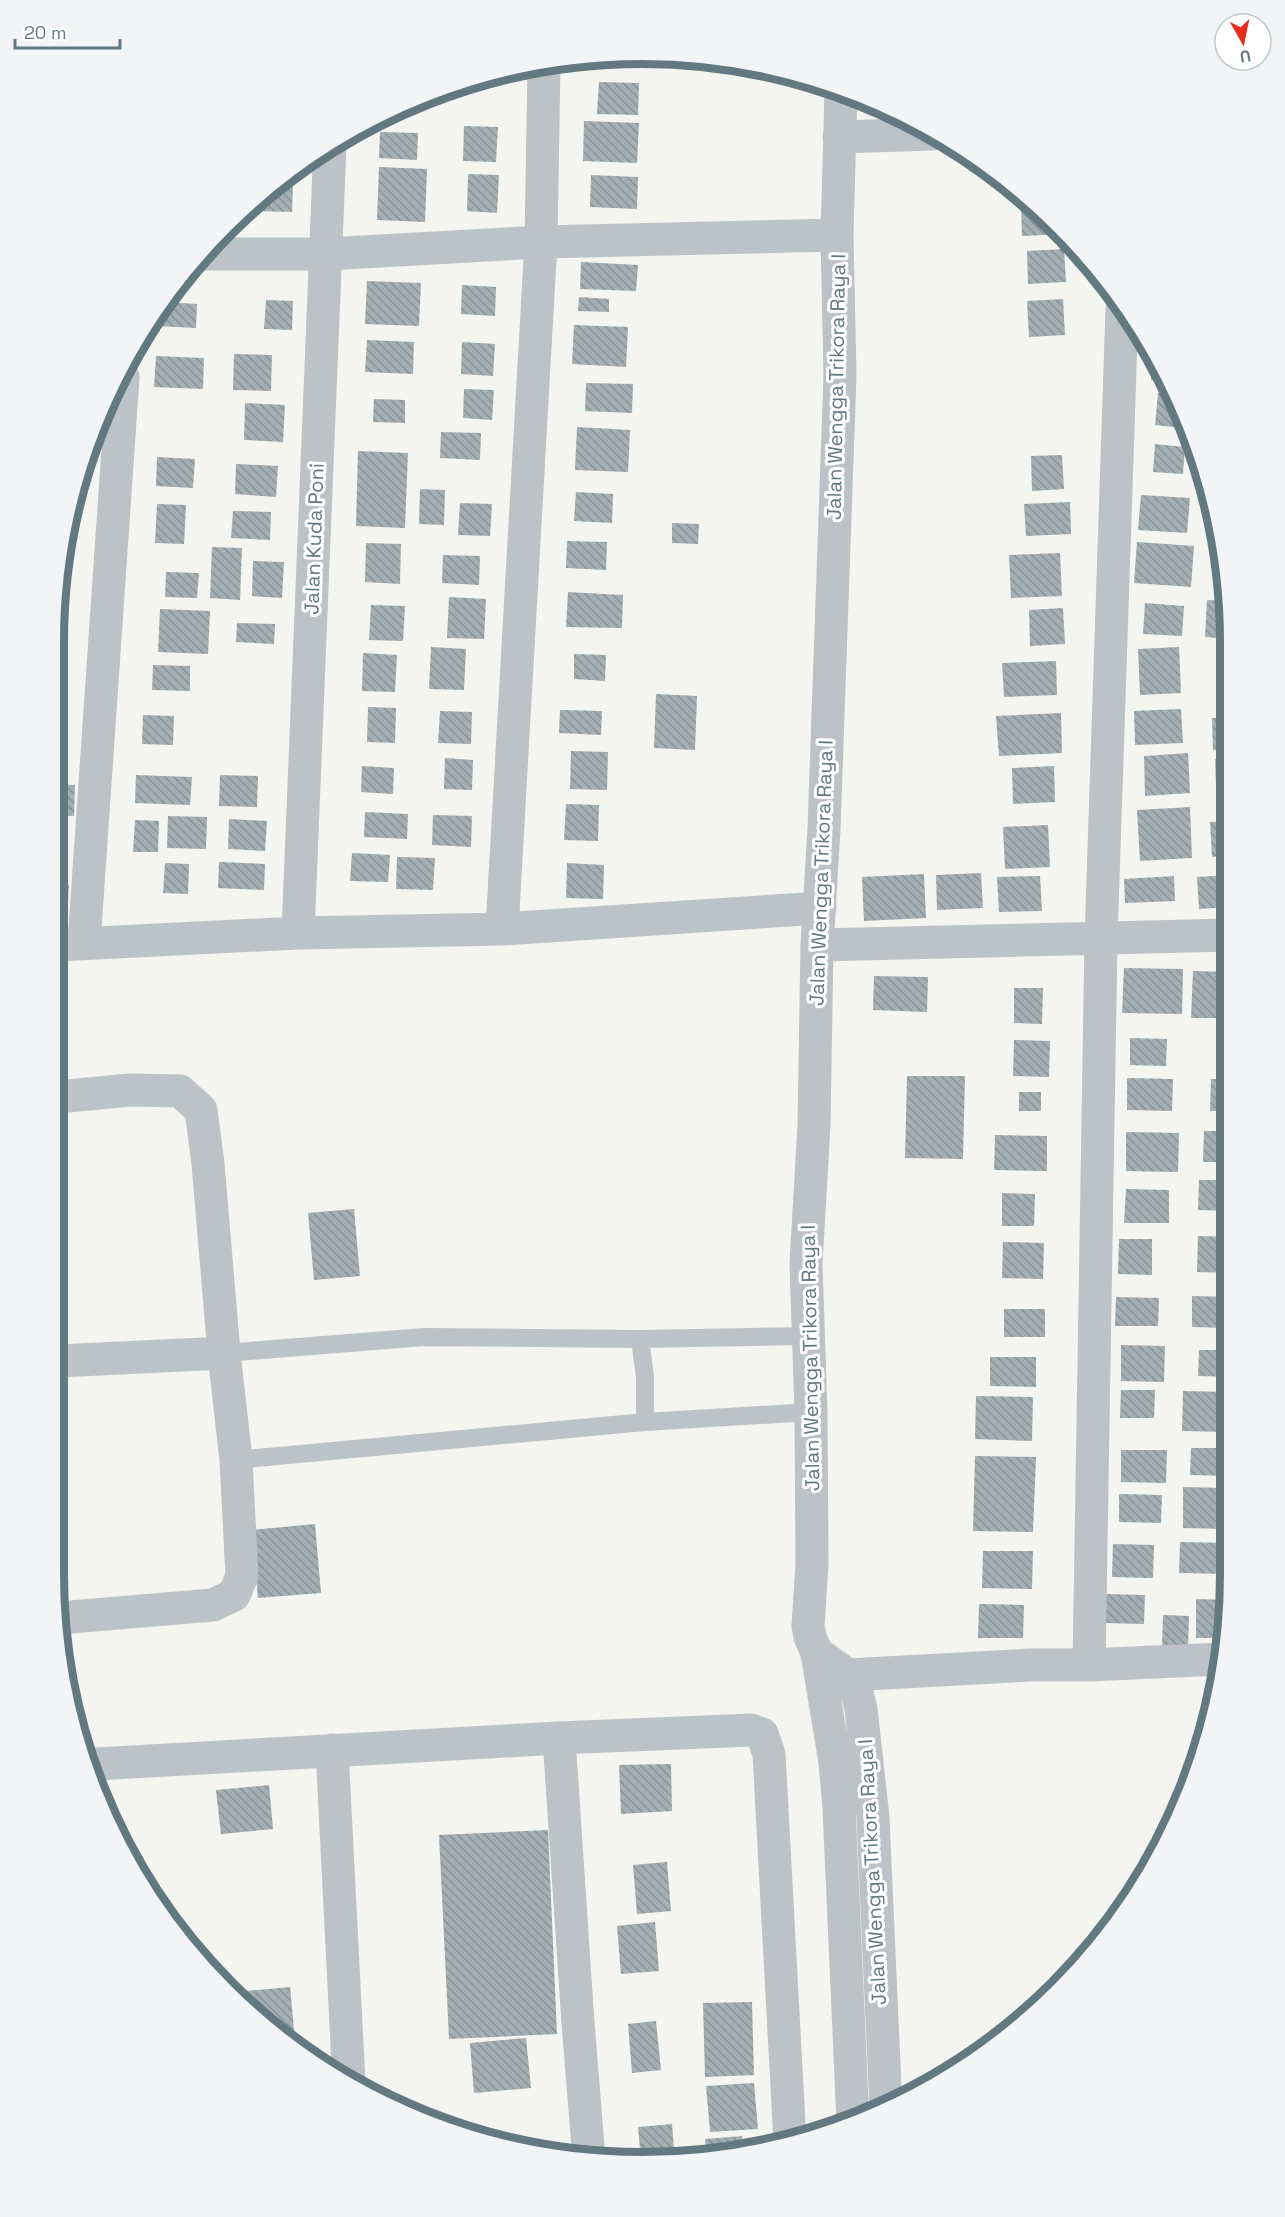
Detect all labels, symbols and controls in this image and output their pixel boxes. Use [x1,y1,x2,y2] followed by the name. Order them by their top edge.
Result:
[15,12,120,50] scale bar
[1213,12,1273,72] north arrow
[24,21,67,44] text: 20 m
[1238,45,1252,68] text: U
[821,254,851,520] street label: Jalan Wengga Trikora Raya I
[298,463,330,615] street label: Jalan Kuda Poni
[803,739,839,1007] street label: Jalan Wengga Trikora Raya I
[795,1225,825,1491] street label: Jalan Wengga Trikora Raya I
[852,1738,892,2006] street label: Jalan Wengga Trikora Raya I

